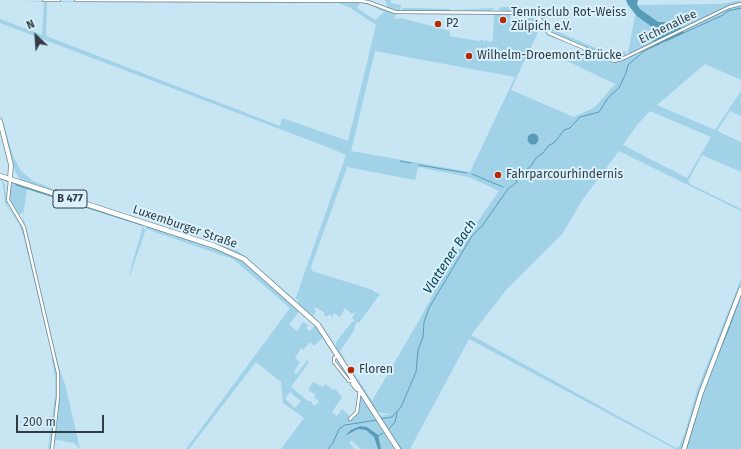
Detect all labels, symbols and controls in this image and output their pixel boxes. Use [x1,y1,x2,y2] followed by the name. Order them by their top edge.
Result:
[511,6,626,34] place label: Tennisclub Rot-Weiss Zülpich e.V.
[637,7,699,47] street label: Eichenallee
[498,15,508,25] marker: Tennisclub Rot-Weiss Zülpich e.V.
[16,16,56,56] north arrow
[25,17,37,32] text: N
[446,17,459,31] place label: P2
[433,19,443,29] marker: P2
[477,49,622,63] place label: Wilhelm-Droemont-Brücke
[464,51,474,61] marker: Wilhelm-Droemont-Brücke
[506,168,623,182] place label: Fahrparcourhindernis
[493,170,503,180] marker: Fahrparcourhindernis
[53,190,87,208] road number: B 477
[131,202,239,252] street label: Luxemburger Straße
[420,217,480,297] water label: Vlattener Bach
[359,363,393,377] place label: Floren
[346,365,356,375] marker: Floren
[18,407,106,433] scale bar
[23,415,56,429] text: 200 m

